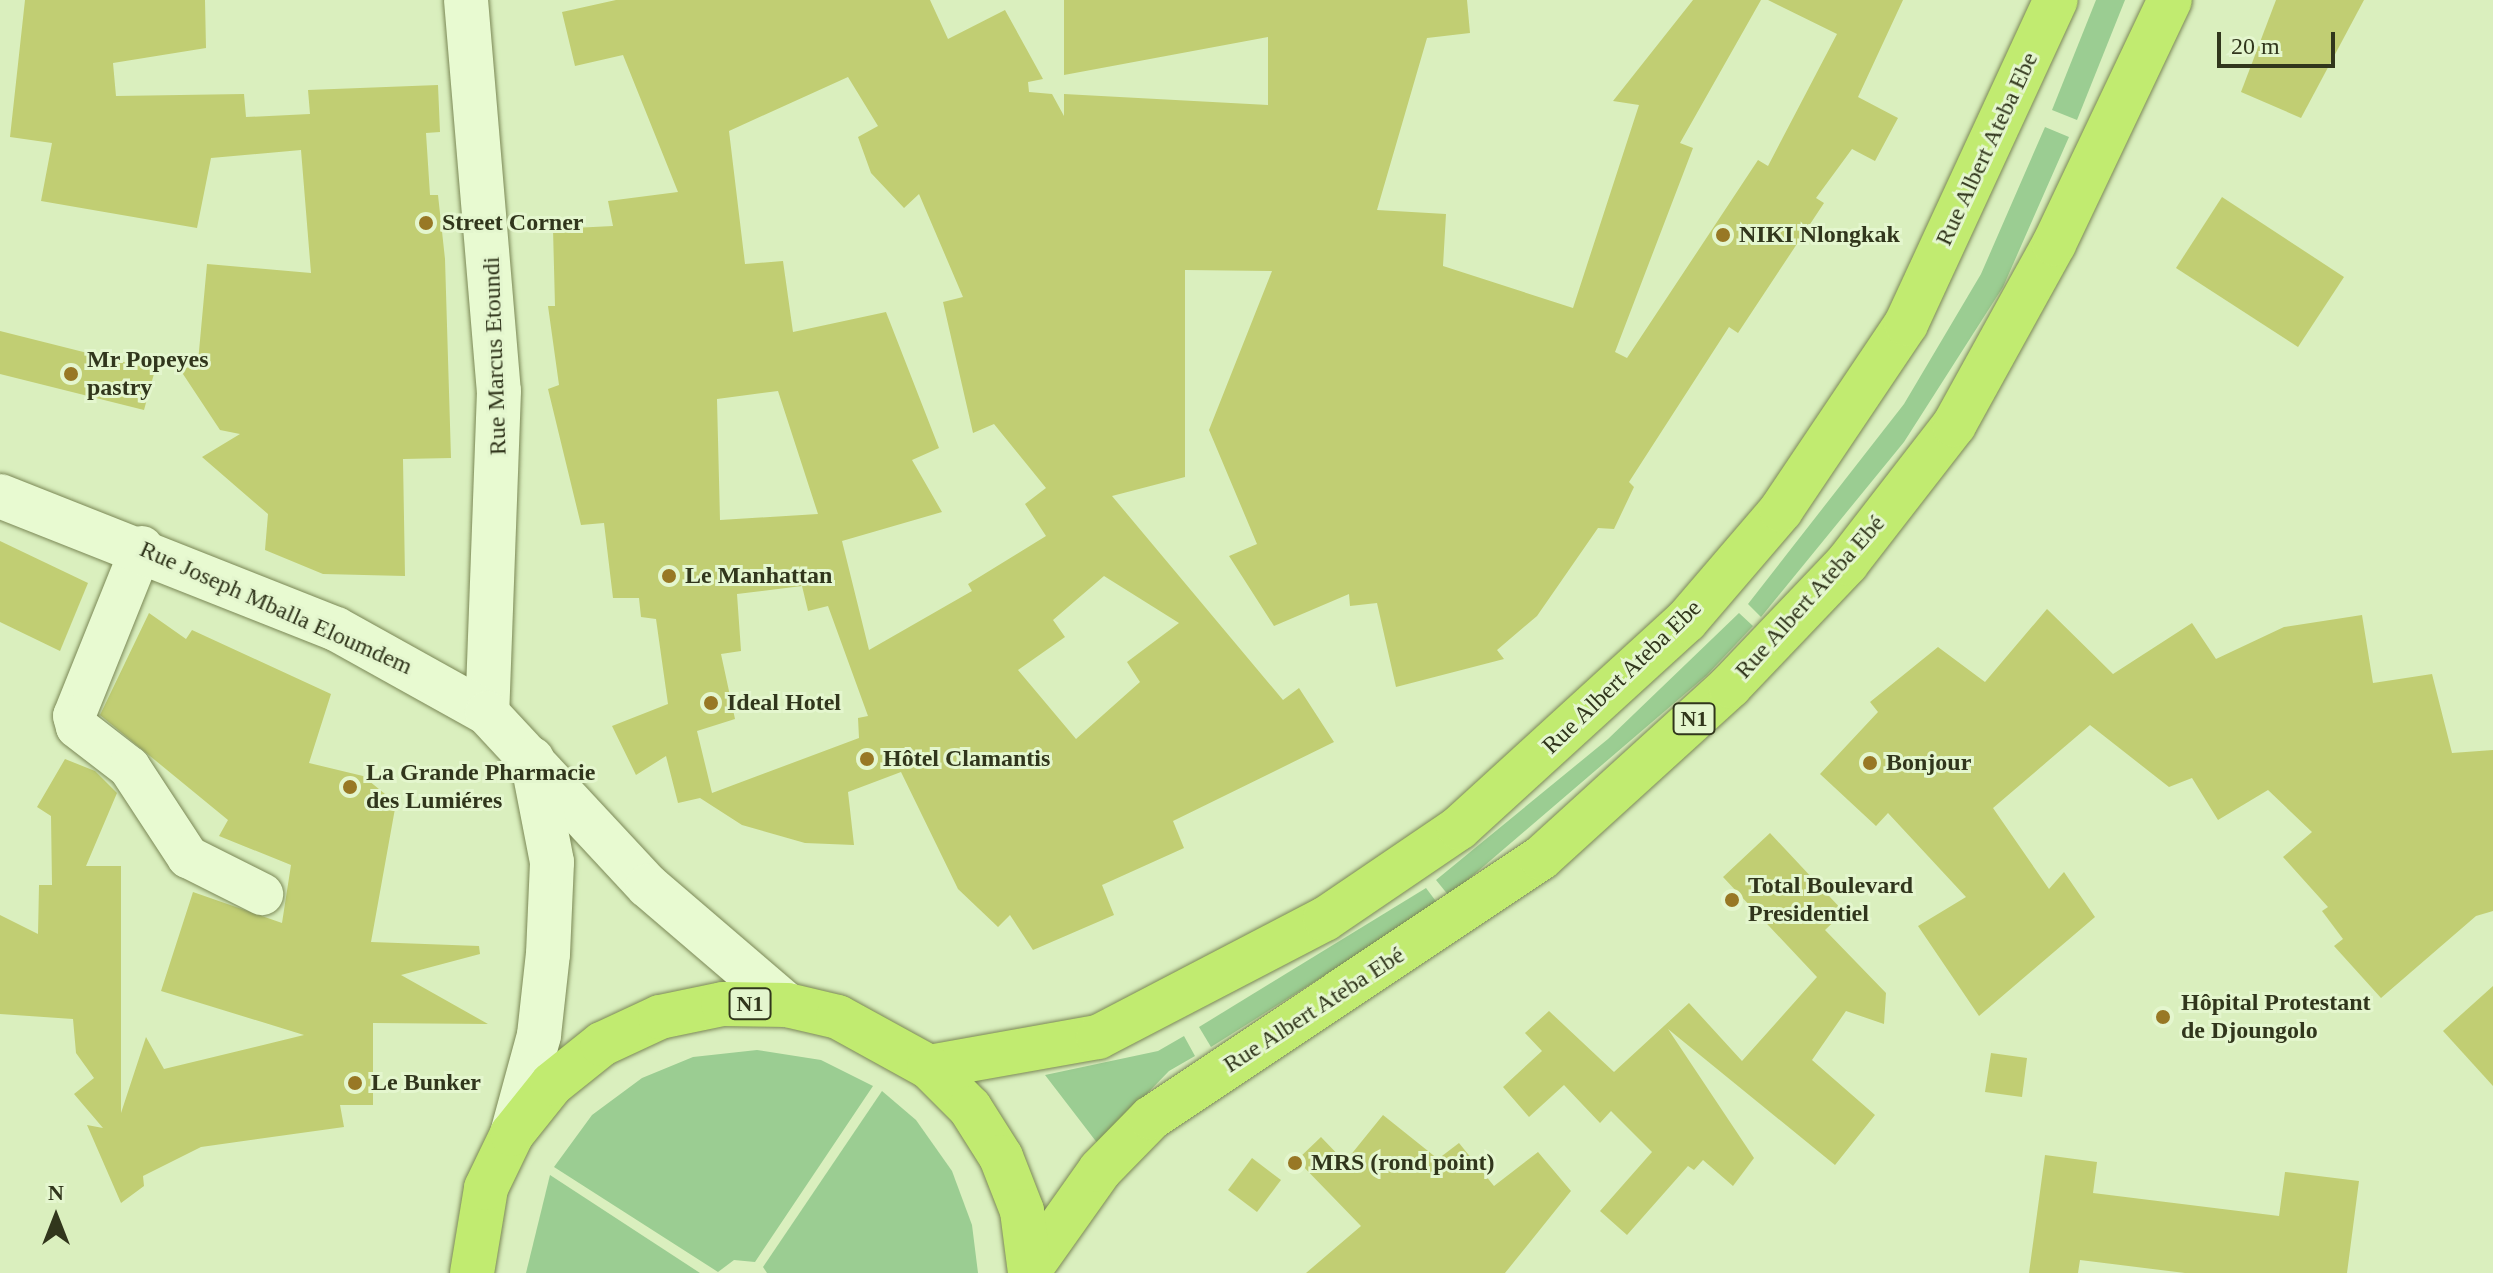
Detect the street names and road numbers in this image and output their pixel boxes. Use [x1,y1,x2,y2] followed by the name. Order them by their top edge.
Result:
[1929,47,2045,251] street label: Rue Albert Ateba Ebe
[477,256,513,456] street label: Rue Marcus Etoundi
[1728,508,1892,686] street label: Rue Albert Ateba Ebé
[135,535,417,681] street label: Rue Joseph Mballa Eloumdem
[1536,593,1708,761] street label: Rue Albert Ateba Ebe
[1672,701,1716,737] road number: N1
[1217,940,1411,1080] street label: Rue Albert Ateba Ebé
[728,986,772,1022] road number: N1

